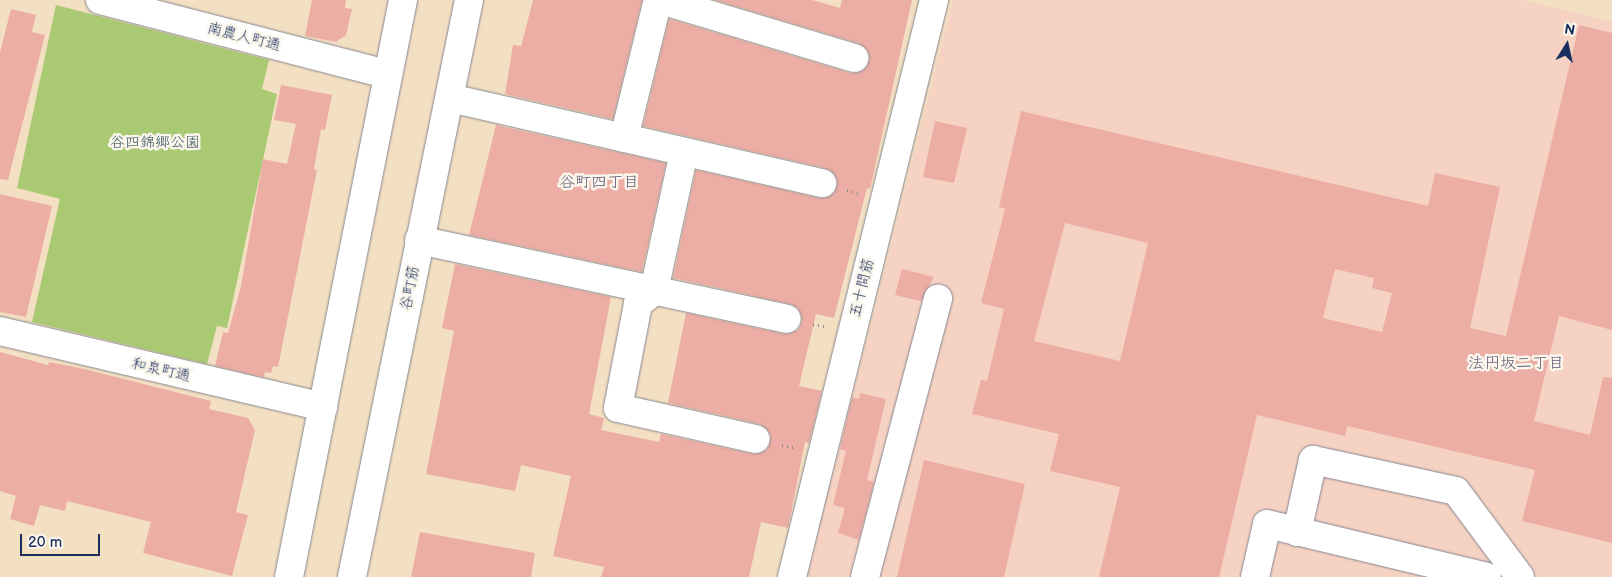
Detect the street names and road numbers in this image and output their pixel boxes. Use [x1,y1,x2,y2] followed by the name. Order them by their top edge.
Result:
[205,19,283,55] street label: 南農人町通
[846,257,878,319] street label: 五十間筋
[397,264,423,312] street label: 谷町筋
[130,354,192,386] street label: 和泉町通

